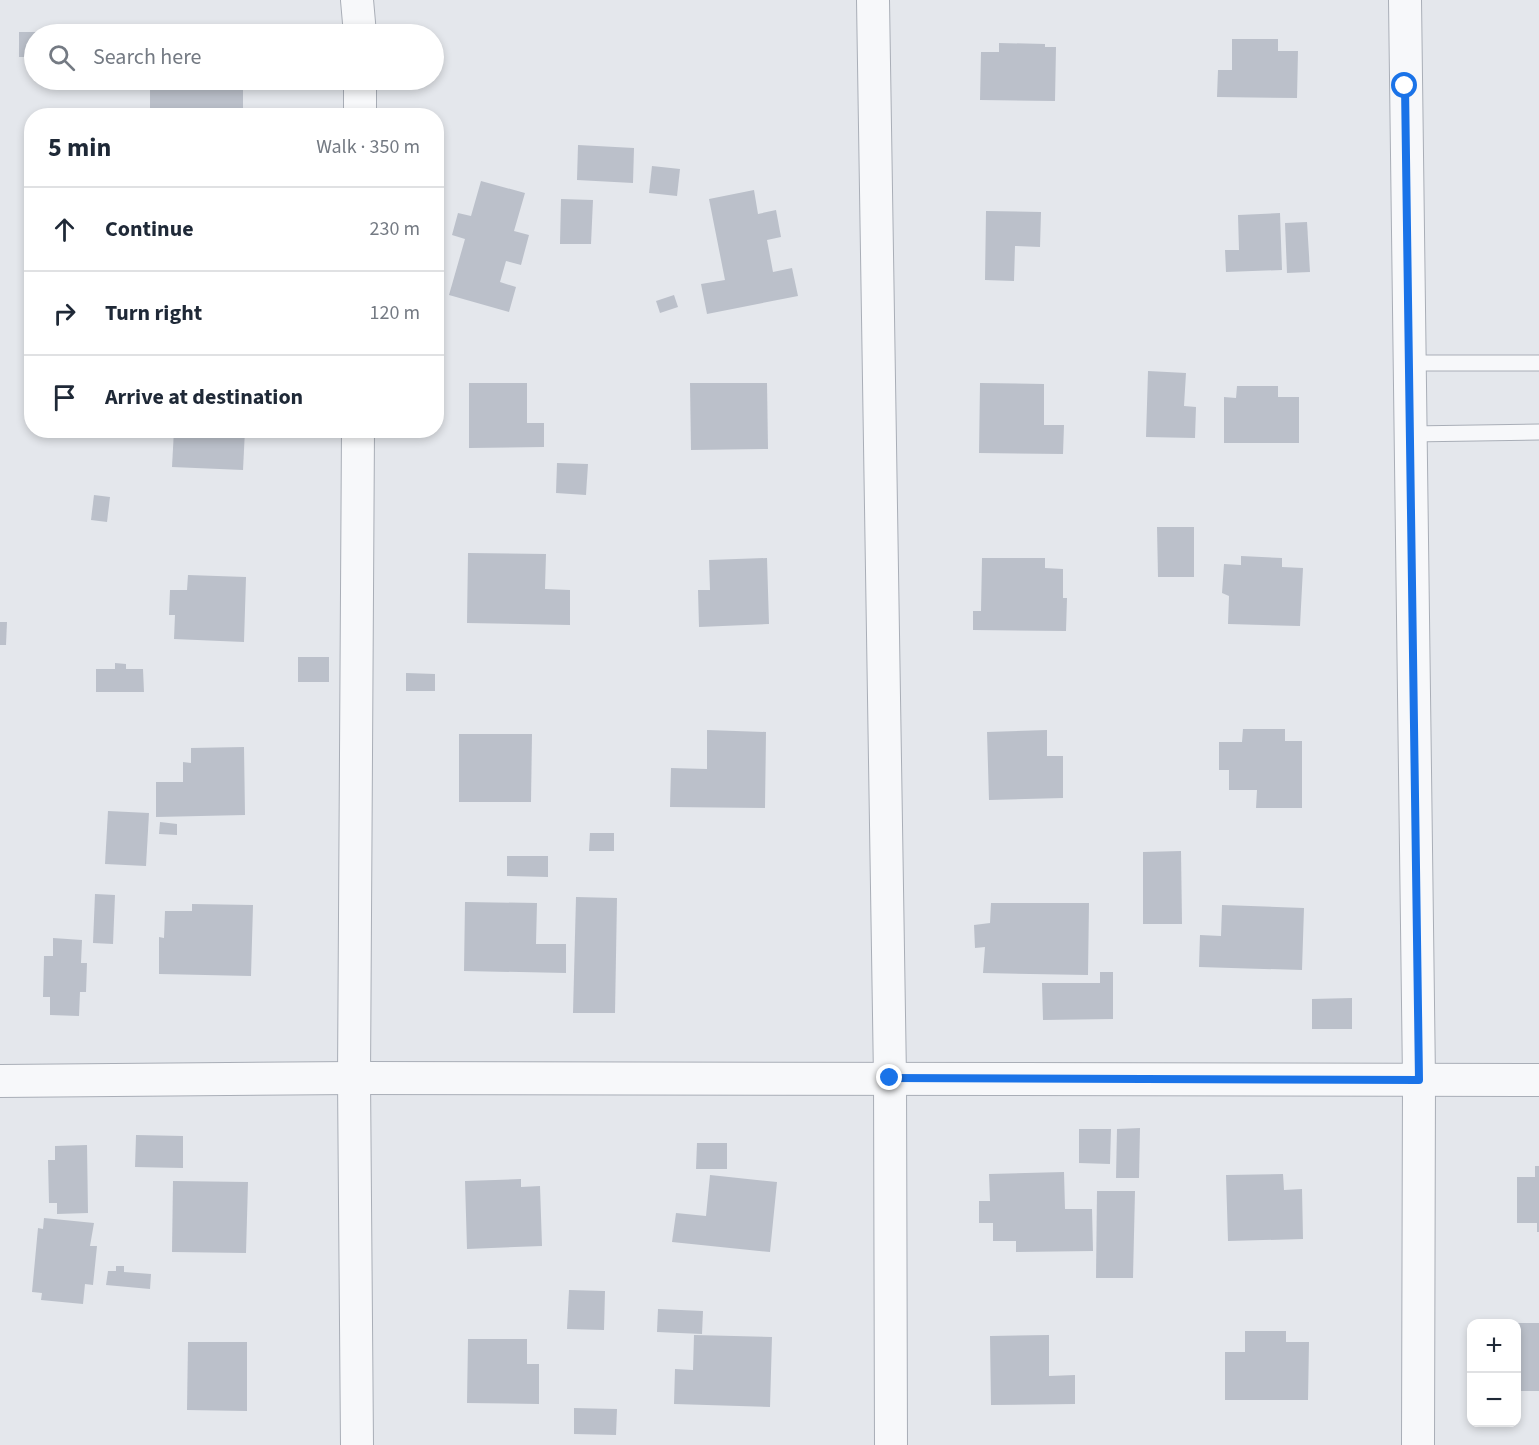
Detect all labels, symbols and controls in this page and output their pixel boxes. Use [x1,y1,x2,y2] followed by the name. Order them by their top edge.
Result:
[24,24,444,90] search box
[45,41,78,74] icon: search
[93,41,201,73] text: Search here
[1391,72,1417,98] route start
[48,129,111,166] text: 5 min
[316,133,420,161] text: Walk · 350 m
[48,213,81,246] icon: ahead
[105,213,194,245] text: Continue
[370,215,420,243] text: 230 m
[48,297,81,330] icon: right
[105,297,202,329] text: Turn right
[370,299,420,327] text: 120 m
[48,381,81,414] icon: arrive
[105,381,303,413] text: Arrive at destination
[876,1064,902,1090] route end
[1467,1319,1521,1427] map controls
[1467,1319,1521,1373] button: +
[1467,1373,1521,1427] button: −

